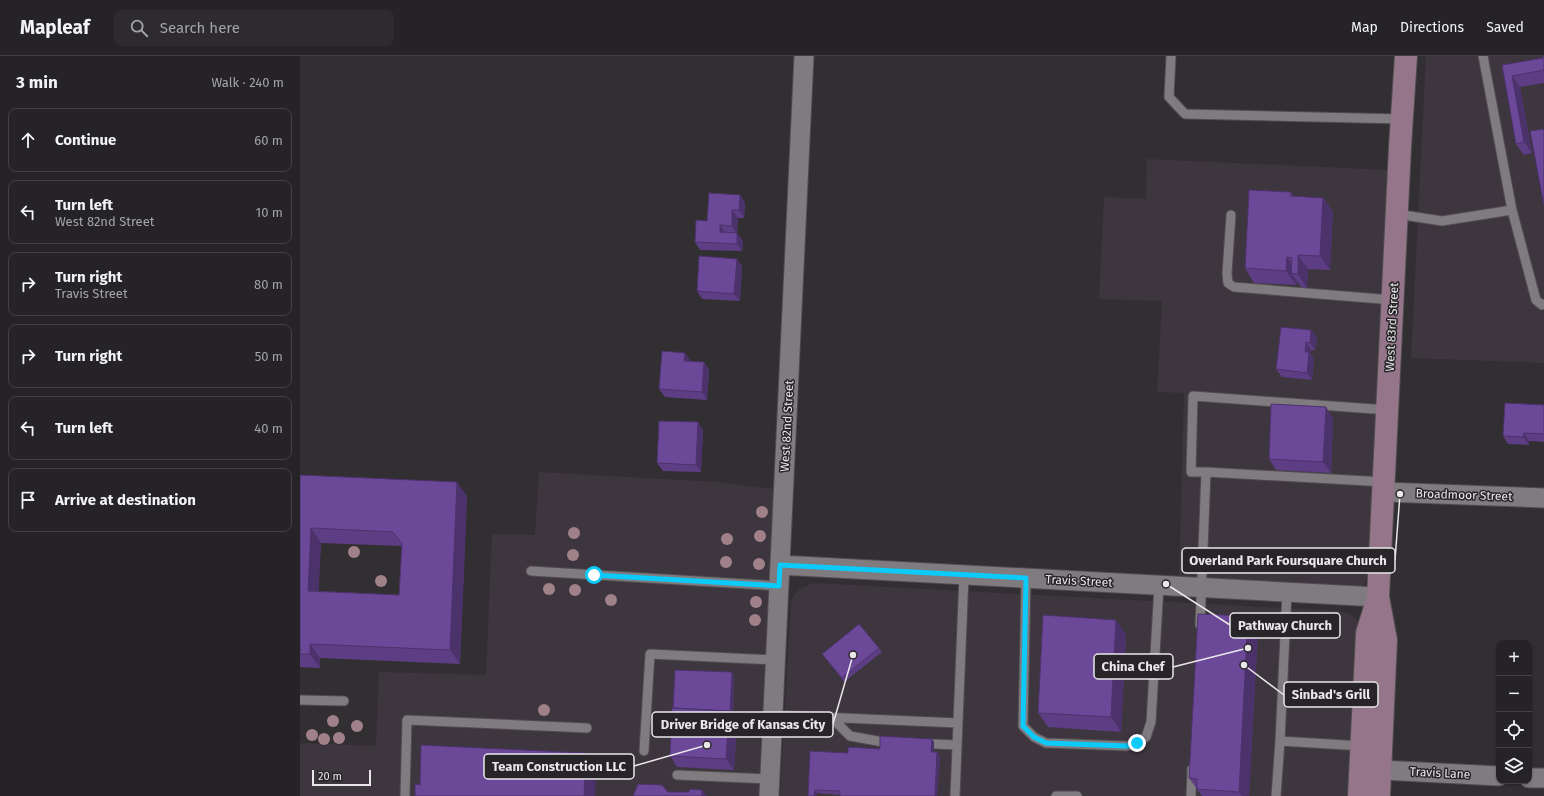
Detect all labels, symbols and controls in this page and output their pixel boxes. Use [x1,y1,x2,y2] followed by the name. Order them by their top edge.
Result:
[114,10,394,46] search box
[20,16,90,39] text: Mapleaf
[128,17,150,39] icon: search
[160,19,240,37] text: Search here
[1351,19,1378,36] text: Map
[1400,19,1464,36] text: Directions
[1486,19,1524,36] text: Saved
[16,72,58,93] text: 3 min
[211,75,284,90] text: Walk · 240 m
[17,129,39,151] icon: ahead
[55,131,116,149] text: Continue
[254,133,283,148] text: 60 m
[55,196,113,214] text: Turn left
[17,201,39,223] icon: left
[256,205,283,220] text: 10 m
[55,214,154,229] text: West 82nd Street
[55,268,122,286] text: Turn right
[17,273,39,295] icon: right
[254,277,283,292] text: 80 m
[1383,281,1401,372] street label: West 83rd Street
[55,286,128,301] text: Travis Street
[17,345,39,367] icon: right
[55,347,122,365] text: Turn right
[255,349,283,364] text: 50 m
[778,379,796,472] street label: West 82nd Street
[17,417,39,439] icon: left
[55,419,113,437] text: Turn left
[254,421,283,436] text: 40 m
[1415,486,1513,504] street label: Broadmoor Street
[17,489,39,511] icon: arrive
[55,491,196,509] text: Arrive at destination
[1182,548,1395,573] callout: Overland Park Foursquare Church
[1189,553,1387,568] text: Overland Park Foursquare Church
[585,566,603,584] route start
[1045,572,1113,590] street label: Travis Street
[1230,613,1340,638] callout: Pathway Church
[1238,618,1332,633] text: Pathway Church
[1496,640,1532,784] map controls
[1496,640,1532,676] button: +
[1094,654,1173,679] callout: China Chef
[1102,659,1166,674] text: China Chef
[1496,676,1532,712] button: −
[1284,682,1378,707] callout: Sinbad's Grill
[1292,687,1370,702] text: Sinbad's Grill
[652,712,833,737] callout: Driver Bridge of Kansas City
[1496,712,1532,748] button: locate
[661,717,826,732] text: Driver Bridge of Kansas City
[1128,734,1146,752] route end
[1496,748,1532,784] button: layers
[484,754,634,779] callout: Team Construction LLC
[492,759,627,774] text: Team Construction LLC
[1409,764,1471,782] street label: Travis Lane
[312,768,371,787] scale bar
[318,770,342,783] text: 20 m

